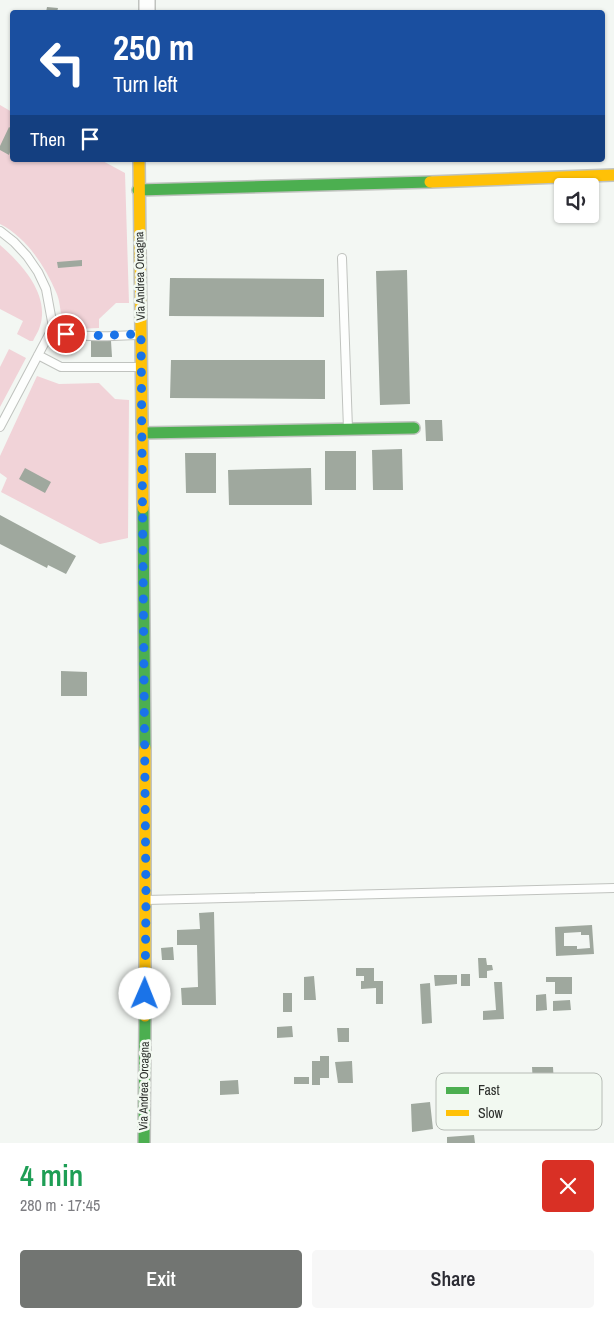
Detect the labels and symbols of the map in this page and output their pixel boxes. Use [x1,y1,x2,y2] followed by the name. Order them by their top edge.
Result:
[131,231,149,321] street label: Via Andrea Orcagna
[45,313,87,355] pin
[118,967,170,1019] position arrow
[135,1041,153,1131] street label: Via Andrea Orcagna
[436,1073,602,1130] legend
[478,1081,500,1099] text: Fast
[478,1104,504,1122] text: Slow

